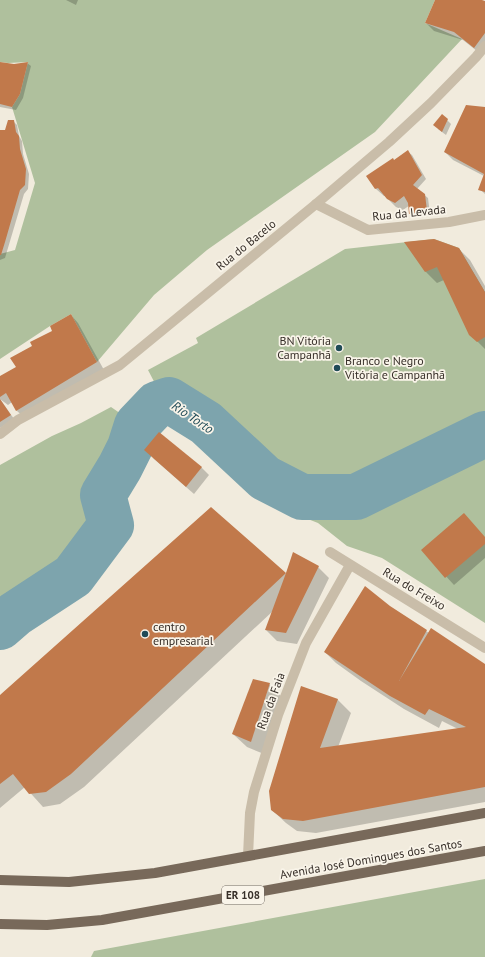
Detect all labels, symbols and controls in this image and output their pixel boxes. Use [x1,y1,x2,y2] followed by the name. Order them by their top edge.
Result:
[371,201,446,224] street label: Rua da Levada
[213,216,279,273] street label: Rua do Bacelo
[277,333,331,362] place label: BN Vitória Campanhã
[334,343,344,353] marker: BN Vitória Campanhã
[344,353,445,382] place label: Branco e Negro Vitória e Campanhã
[332,363,342,373] marker: Branco e Negro Vitória e Campanhã
[169,397,217,438] water label: Rio Torto
[380,564,448,613] street label: Rua do Freixo
[153,619,214,648] place label: centro empresarial
[140,629,150,639] marker: centro empresarial
[253,670,288,731] street label: Rua da Faia
[279,835,463,882] street label: Avenida José Domingues dos Santos
[222,886,264,904] road number: ER 108

